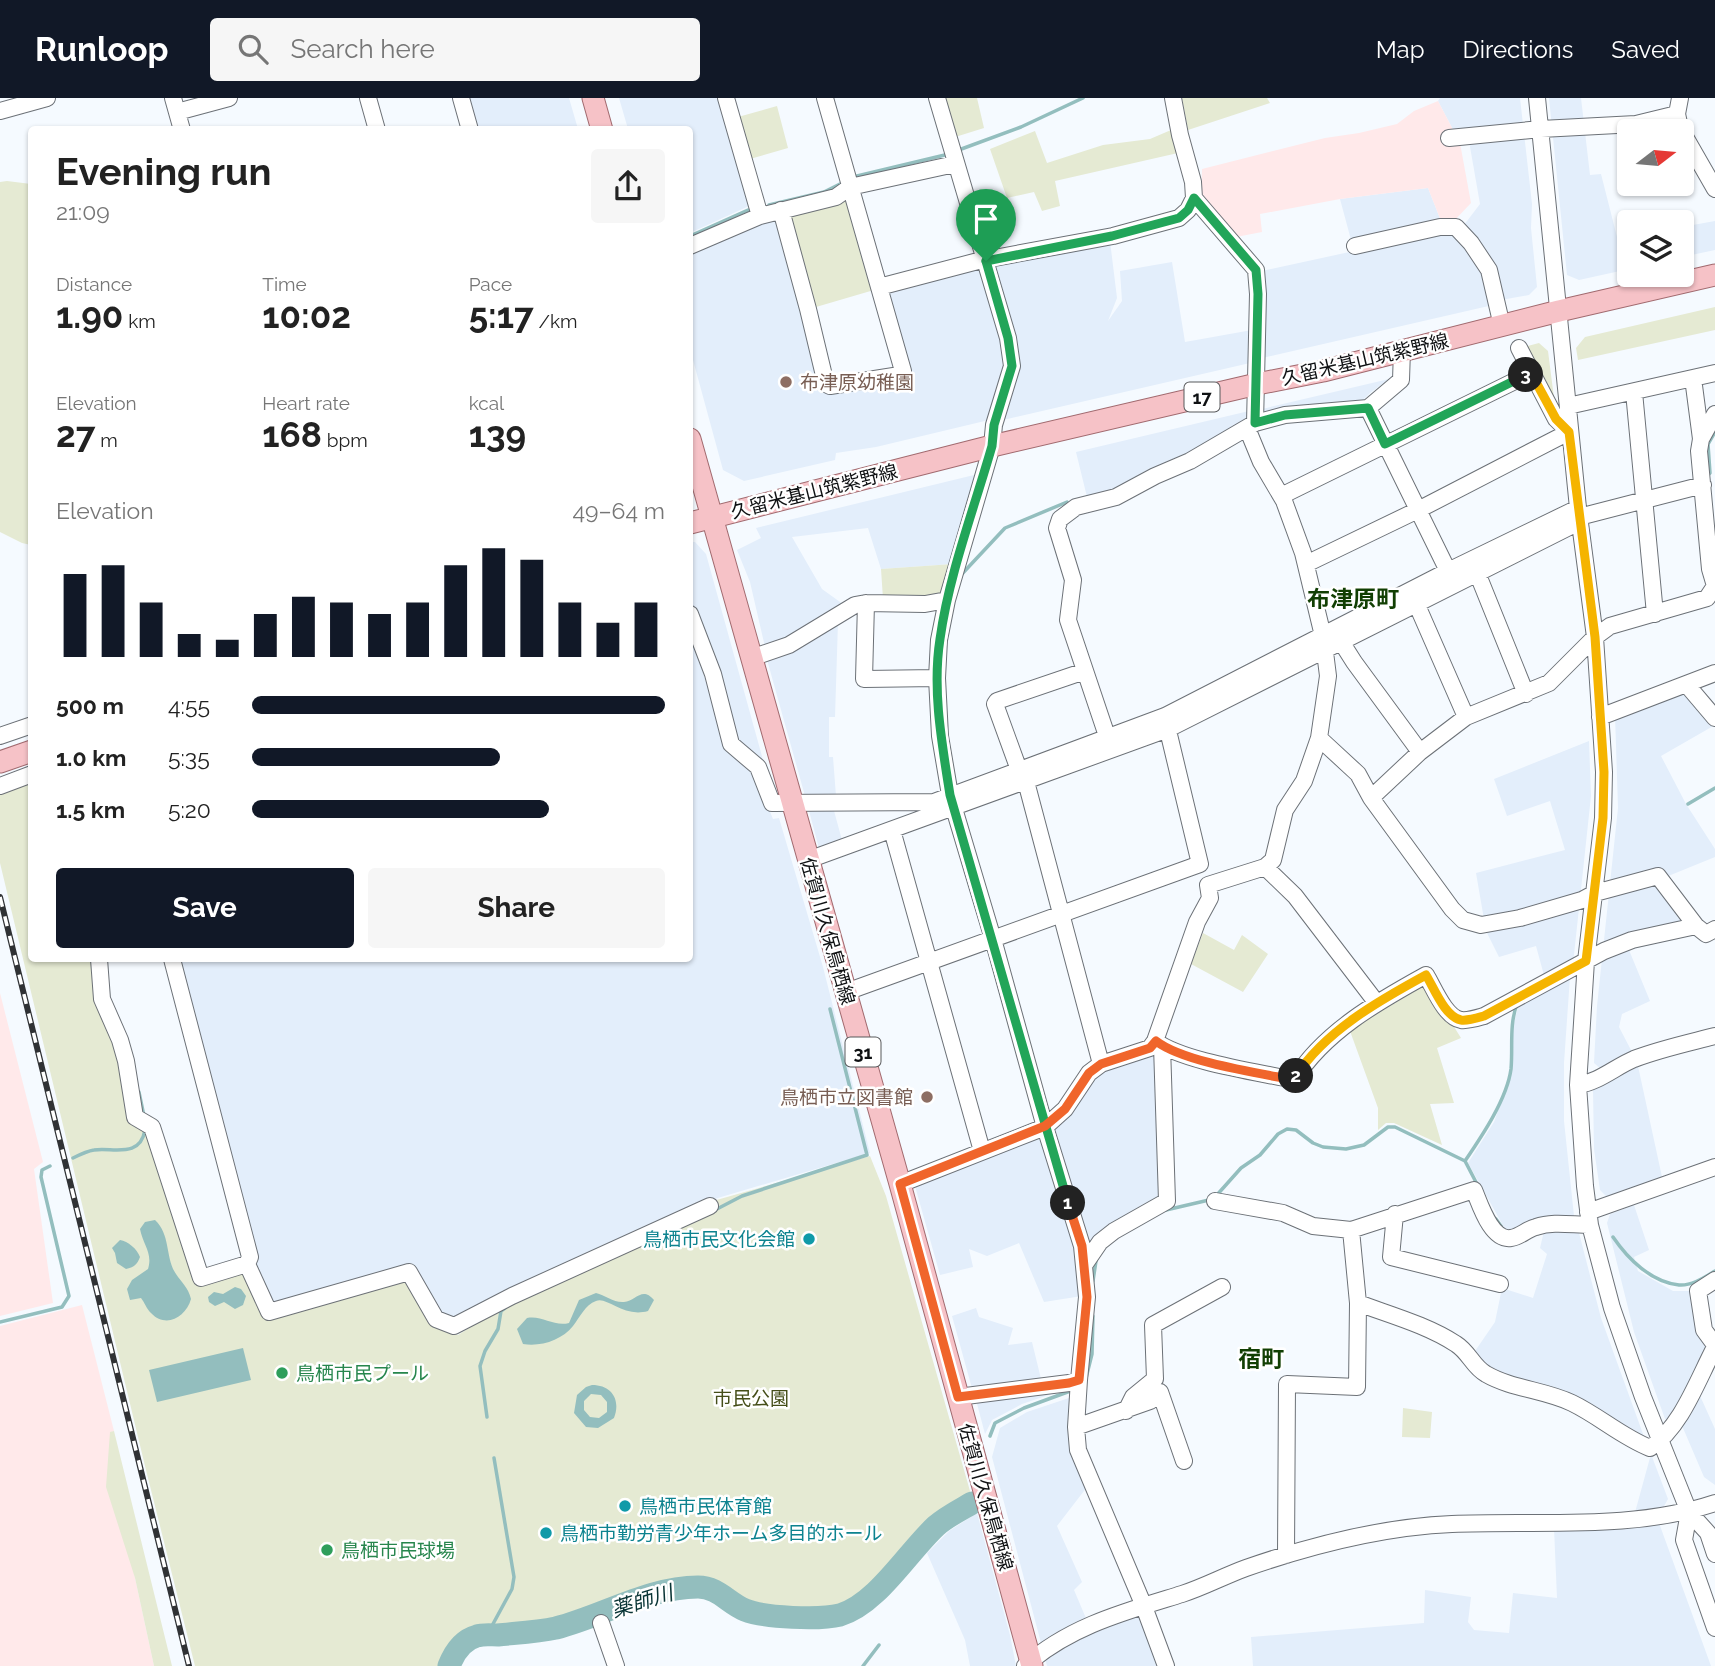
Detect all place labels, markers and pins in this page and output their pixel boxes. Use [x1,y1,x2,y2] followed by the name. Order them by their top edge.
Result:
[956,189,1016,261] pin
[1508,358,1544,392] pin: 3
[800,371,914,393] place label: 布津原幼稚園
[778,374,794,390] marker: 布津原幼稚園
[1278,1058,1314,1094] pin: 2
[780,1086,913,1108] place label: 鳥栖市立図書館
[919,1089,935,1105] marker: 鳥栖市立図書館
[1050,1186,1086,1220] pin: 1
[643,1228,795,1250] place label: 鳥栖市民文化会館
[801,1231,817,1247] marker: 鳥栖市民文化会館
[296,1362,429,1384] place label: 鳥栖市民プール
[274,1365,290,1381] marker: 鳥栖市民プール
[639,1495,772,1517] place label: 鳥栖市民体育館
[617,1498,633,1514] marker: 鳥栖市民体育館
[560,1522,882,1544] place label: 鳥栖市勤労青少年ホーム多目的ホール
[538,1525,554,1541] marker: 鳥栖市勤労青少年ホーム多目的ホール
[341,1539,455,1561] place label: 鳥栖市民球場
[319,1542,335,1558] marker: 鳥栖市民球場

